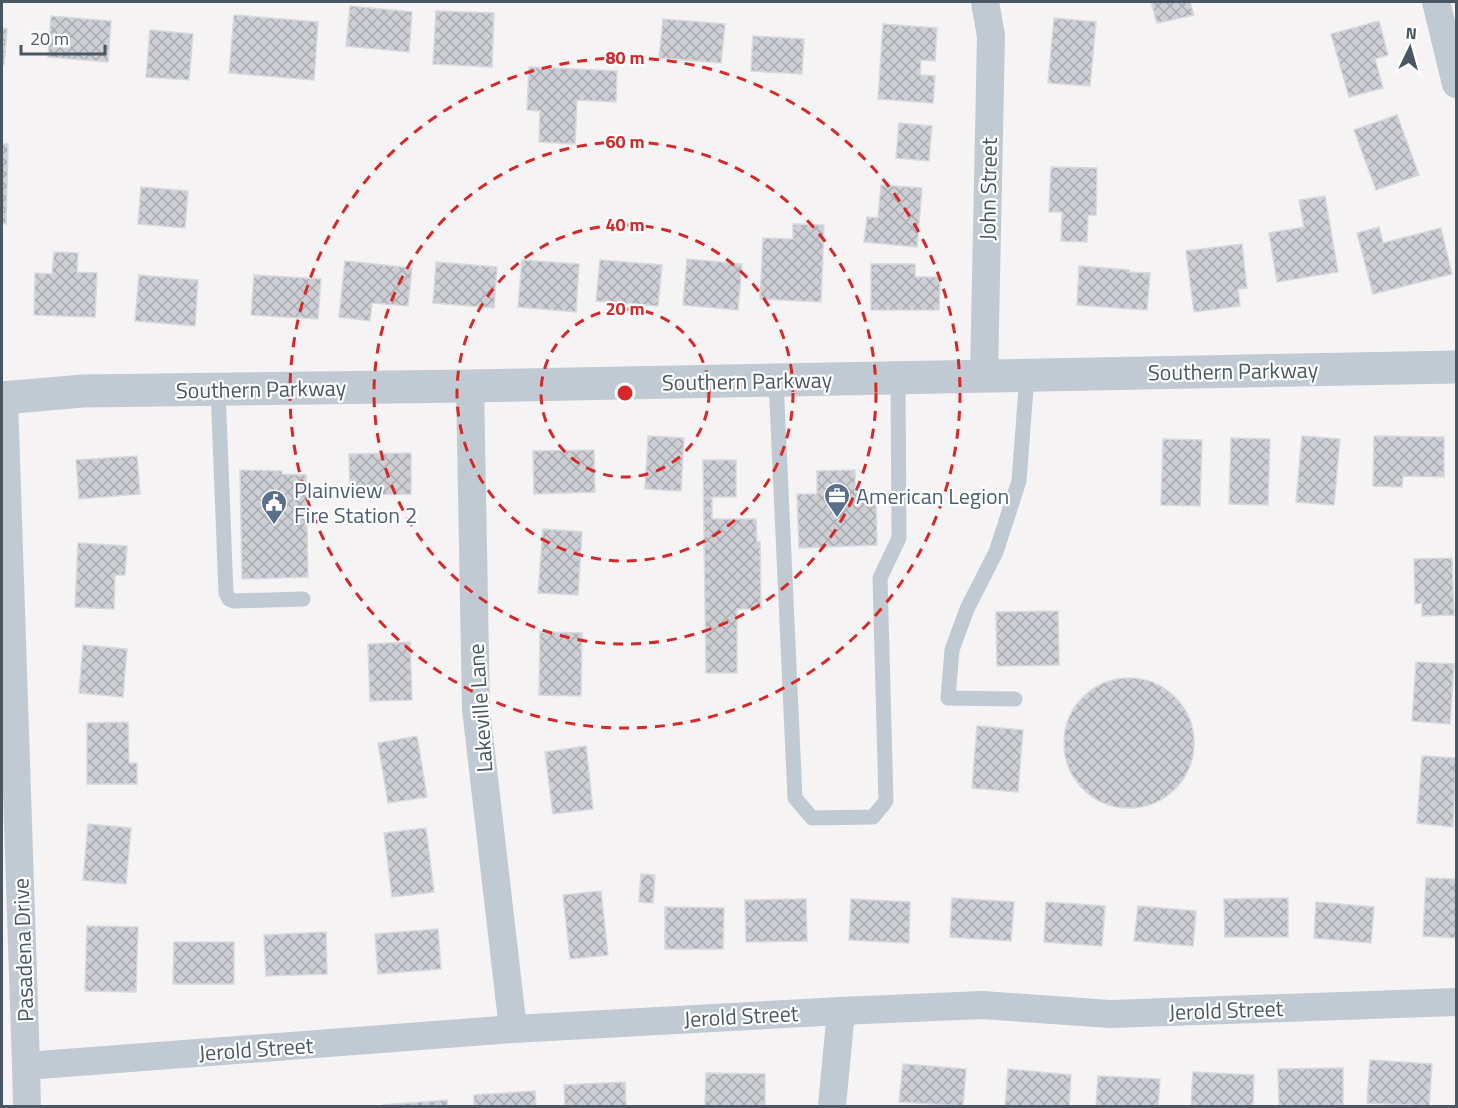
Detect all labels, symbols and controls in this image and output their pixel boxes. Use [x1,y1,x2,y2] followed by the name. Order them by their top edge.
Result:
[21,18,105,56] scale bar
[1380,18,1440,78] north arrow
[1405,21,1418,45] text: N
[30,25,69,52] text: 20 m
[605,44,645,71] text: 80 m
[605,128,645,155] text: 60 m
[970,137,1006,241] street label: John Street
[605,211,645,238] text: 40 m
[605,295,645,322] text: 20 m
[1147,353,1319,389] street label: Southern Parkway
[661,363,833,399] street label: Southern Parkway
[175,371,347,407] street label: Southern Parkway
[615,383,635,403] centre of rings
[294,473,417,532] place label: Plainview Fire Station 2
[856,479,1009,513] place label: American Legion
[822,481,852,519] office icon: American Legion
[259,488,289,526] public building icon: Plainview Fire Station 2
[459,643,501,773] street label: Lakeville Lane
[4,878,42,1022] street label: Pasadena Drive
[1168,991,1284,1029] street label: Jerold Street
[683,996,799,1036] street label: Jerold Street
[198,1028,315,1070] street label: Jerold Street

